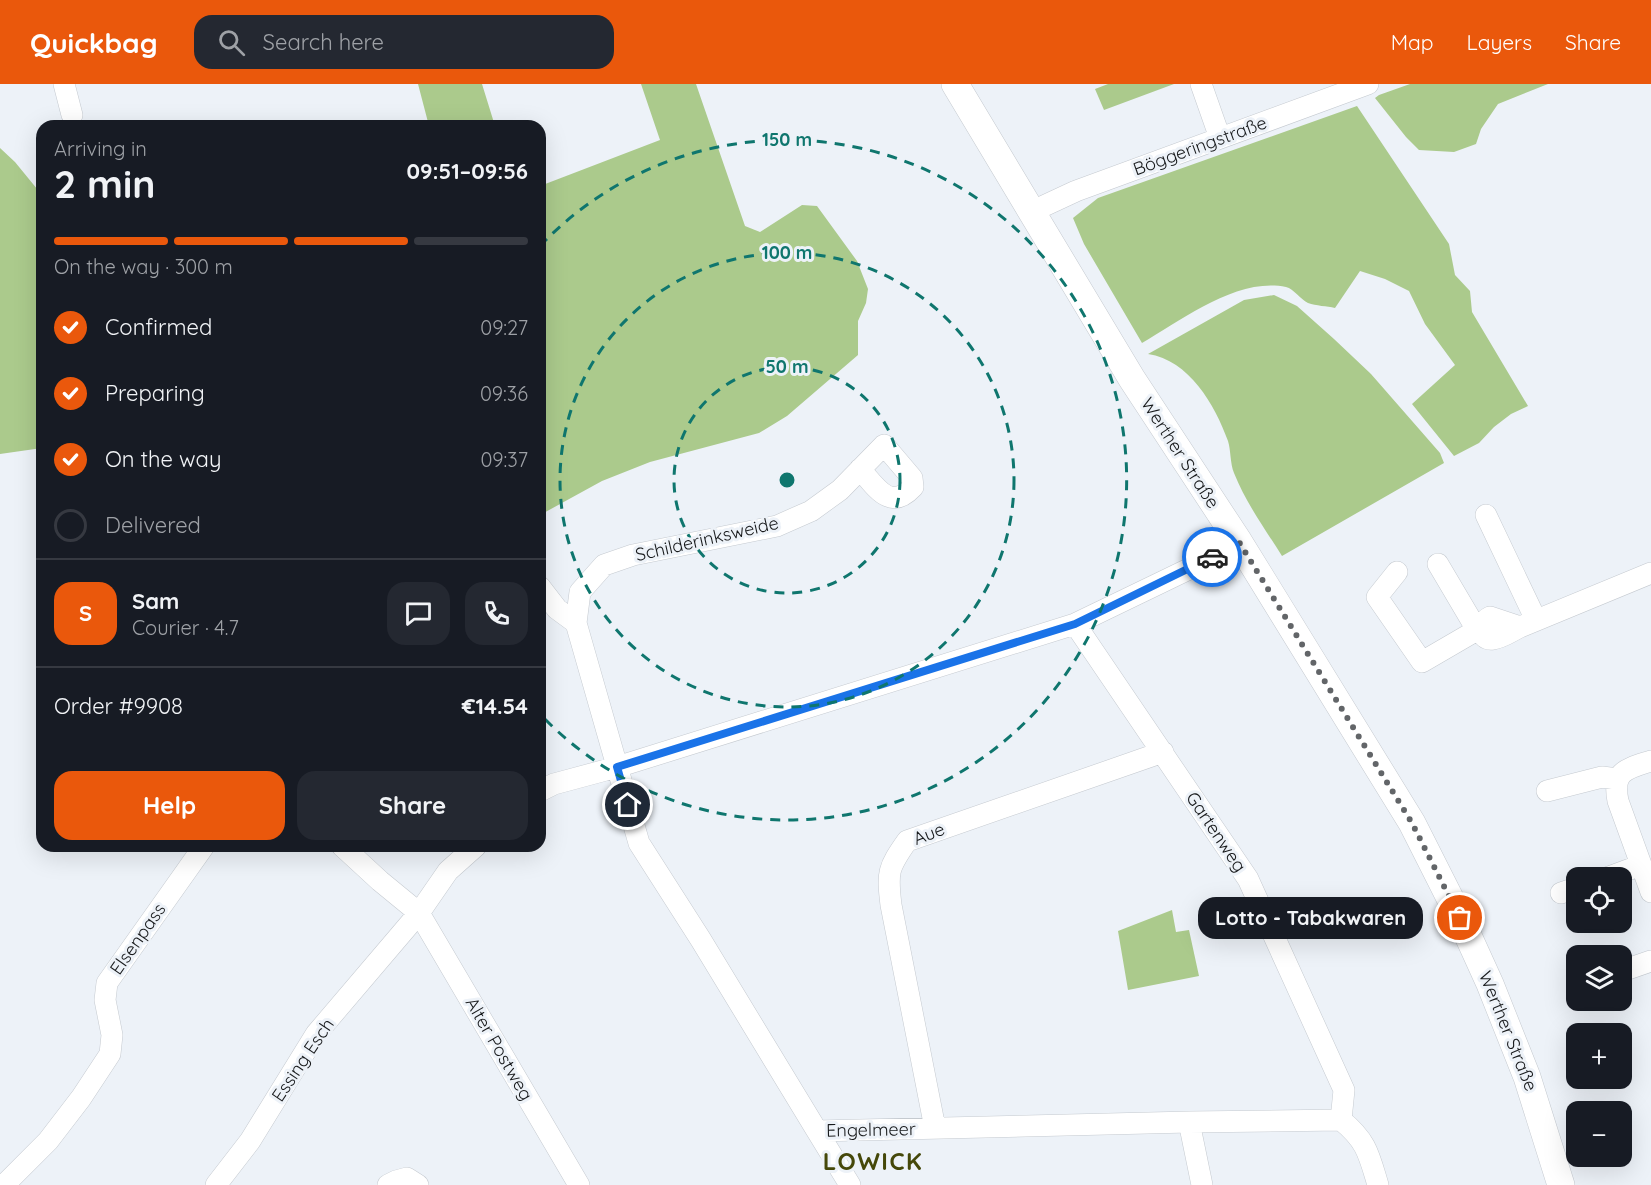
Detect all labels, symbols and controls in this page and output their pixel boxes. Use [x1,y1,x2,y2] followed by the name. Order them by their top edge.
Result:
[194,15,614,69] search box
[30,25,158,60] text: Quickbag
[215,26,248,59] icon: search
[263,28,384,56] text: Search here
[1391,29,1434,55] text: Map
[1467,29,1532,55] text: Layers
[1565,29,1621,55] text: Share
[1130,111,1270,180] street label: Böggeringstraße
[762,128,812,151] text: 150 m
[54,136,147,161] text: Arriving in
[407,157,528,185] text: 09:51–09:56
[54,159,156,208] text: 2 min
[762,241,812,264] text: 100 m
[54,254,233,279] text: On the way · 300 m
[54,311,87,344] icon: check
[105,313,212,341] text: Confirmed
[480,315,528,340] text: 09:27
[765,355,809,378] text: 50 m
[54,377,87,410] icon: check
[105,379,205,407] text: Preparing
[480,381,528,406] text: 09:36
[1136,393,1225,512] street label: Werther Straße
[54,443,87,476] icon: check
[105,445,221,473] text: On the way
[480,447,528,472] text: 09:37
[777,470,797,490] centre of rings
[105,511,201,539] text: Delivered
[633,511,781,566] street label: Schilderinksweide
[1182,527,1242,587] courier
[1196,541,1229,574] icon: car
[387,582,450,645] button: chat
[465,582,528,645] button: phone
[132,587,179,615] text: Sam
[79,599,92,627] text: S
[132,615,239,640] text: Courier · 4.7
[54,692,183,720] text: Order #9908
[462,692,528,720] text: €14.54
[54,771,285,840] button: Help
[297,771,528,840] button: Share
[602,779,653,830] pin
[1181,787,1252,876] street label: Gartenweg
[611,788,644,821] icon: home
[910,817,948,850] street label: Aue
[1566,867,1632,1167] map controls
[1566,867,1632,933] button: locate
[1434,892,1485,943] pin
[1199,897,1424,939] callout: Lotto - Tabakwaren
[105,898,171,979] street label: Elsenpass
[1443,901,1476,934] icon: bag
[1215,905,1406,930] text: Lotto - Tabakwaren
[1566,945,1632,1011] button: layers
[1474,967,1543,1094] street label: Werther Straße
[461,993,538,1104] street label: Alter Postweg
[266,1014,339,1106] street label: Essing Esch
[1566,1023,1632,1089] button: +
[1566,1101,1632,1167] button: −
[826,1117,916,1142] street label: Engelmeer
[823,1146,923,1176] district label: LOWICK

